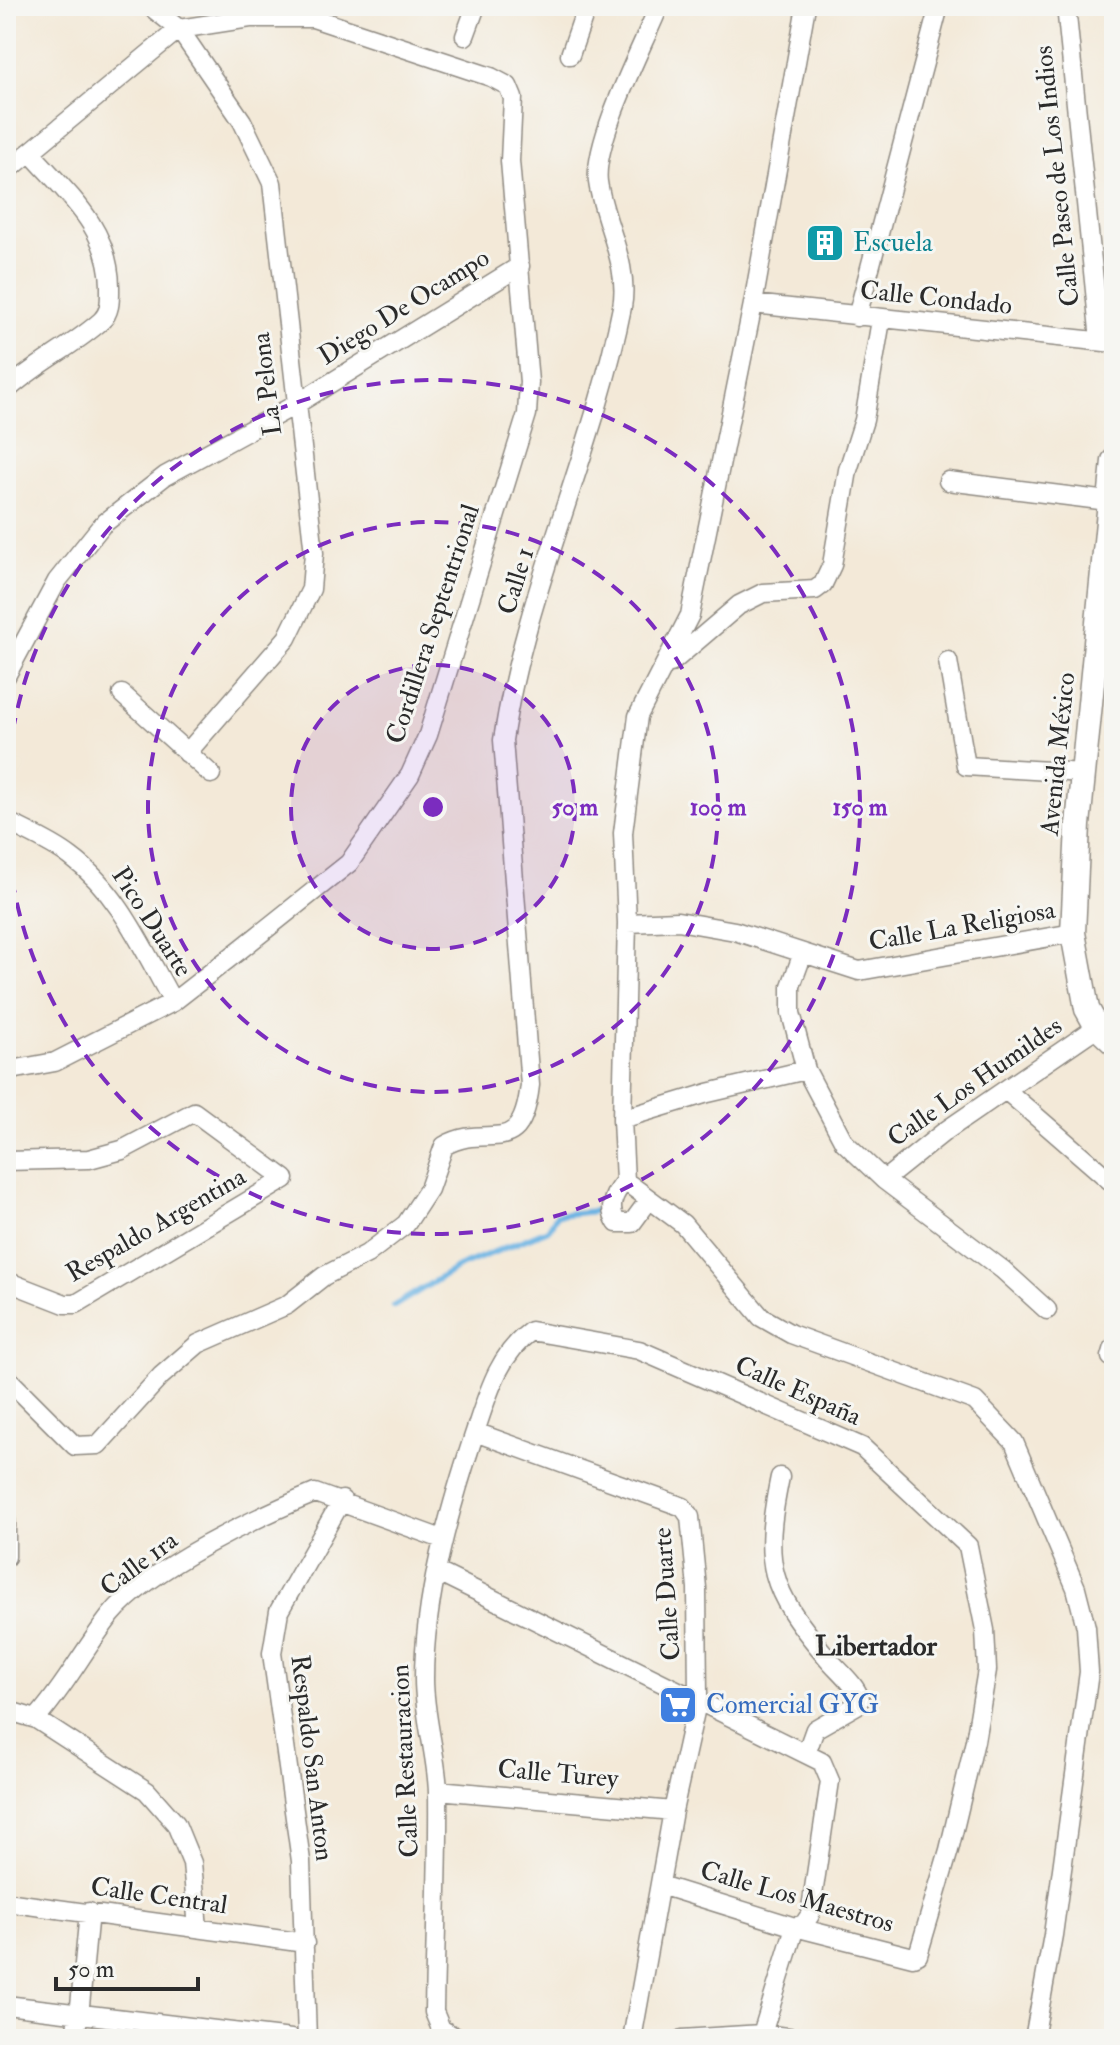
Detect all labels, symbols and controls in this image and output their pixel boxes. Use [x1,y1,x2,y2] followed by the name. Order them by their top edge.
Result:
[1027,44,1087,308] street label: Calle Paseo de Los Indios
[804,222,846,264] building icon: Escuela
[853,227,933,259] place label: Escuela
[313,242,496,373] street label: Diego De Ocampo
[858,274,1014,322] street label: Calle Condado
[245,330,289,437] street label: La Pelona
[379,500,488,748] street label: Cordillera Septentrional
[491,544,541,618] street label: Calle 1
[1033,671,1082,838] street label: Avenida México
[552,792,599,823] text: 50 m
[690,792,747,823] text: 100 m
[833,792,888,823] text: 150 m
[419,793,447,821] centre of rings
[105,861,199,983] street label: Pico Duarte
[866,894,1058,958] street label: Calle La Religiosa
[882,1010,1069,1154] street label: Calle Los Humildes
[61,1161,252,1290] street label: Respaldo Argentina
[730,1349,866,1434] street label: Calle España
[94,1524,184,1604] street label: Calle 1ra
[646,1526,688,1662] street label: Calle Duarte
[815,1629,937,1664] district label: Libertador
[282,1653,341,1863] street label: Respaldo San Anton
[384,1664,426,1858] street label: Calle Restauracion
[657,1684,699,1726] supermarket icon: Comercial GYG
[706,1689,879,1721] place label: Comercial GYG
[496,1753,620,1795] street label: Calle Turey
[696,1854,898,1940] street label: Calle Los Maestros
[89,1871,230,1921] street label: Calle Central
[56,1941,198,1991] scale bar
[68,1954,115,1985] text: 50 m

